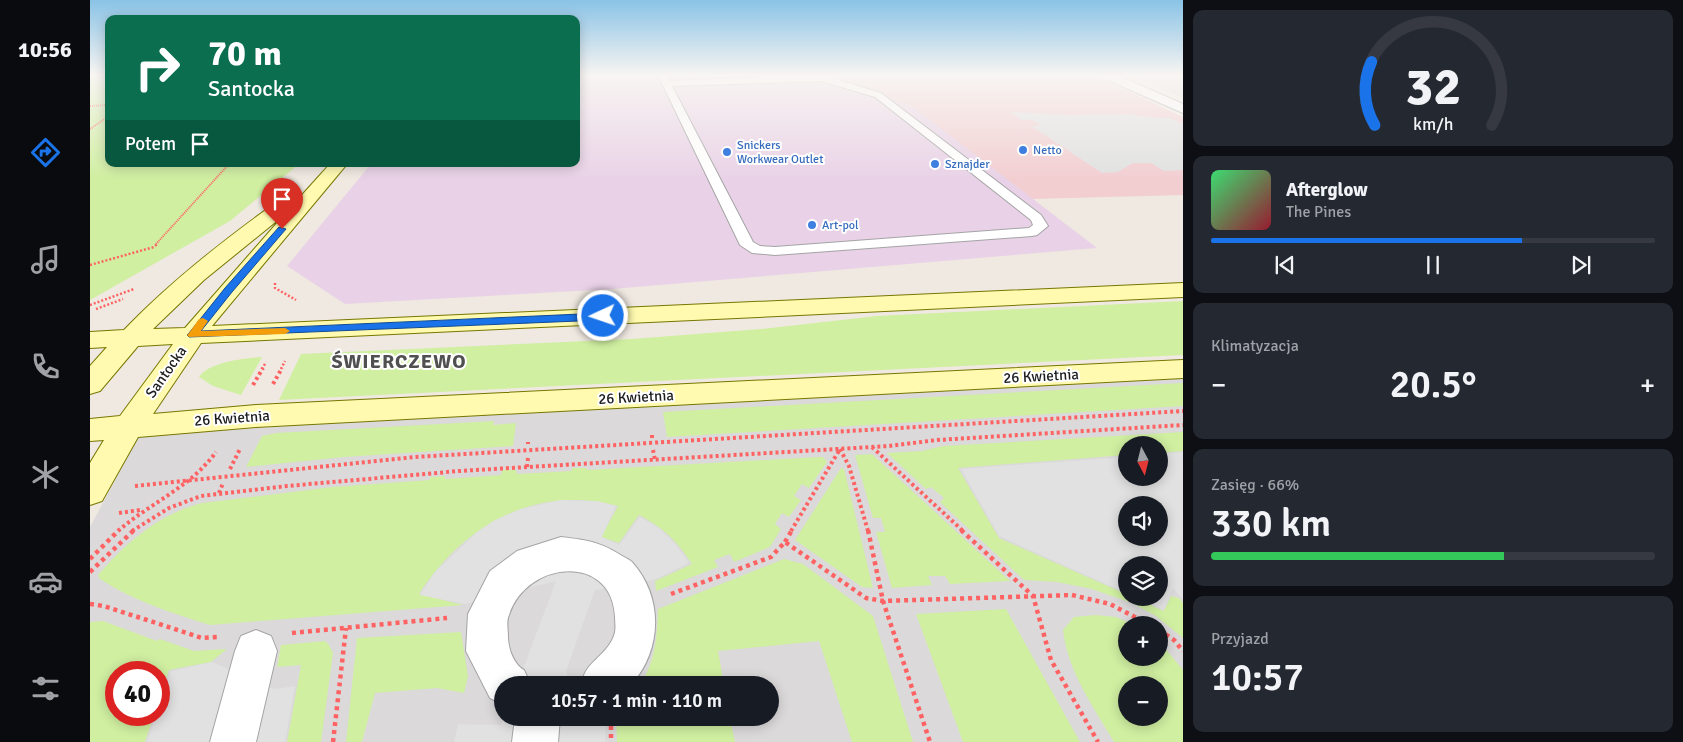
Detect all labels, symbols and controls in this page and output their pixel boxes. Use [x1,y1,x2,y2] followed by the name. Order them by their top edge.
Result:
[208,32,282,75] text: 70 m
[125,35,190,100] icon: right
[18,36,72,63] text: 10:56
[1405,55,1461,119] text: 32
[208,75,295,102] text: Santocka
[1413,113,1453,135] text: km/h
[186,130,214,158] icon: arrive
[125,132,176,156] text: Potem
[28,135,63,170] icon: directions
[737,138,823,167] place label: Snickers Workwear Outlet
[1033,143,1062,158] place label: Netto
[1017,144,1029,156] marker: Netto
[721,146,733,158] marker: Snickers Workwear Outlet
[945,157,990,172] place label: Sznajder
[929,158,941,170] marker: Sznajder
[261,178,303,229] pin
[1286,178,1368,202] text: Afterglow
[268,185,296,213] icon: arrive
[1286,202,1351,222] text: The Pines
[822,218,859,233] place label: Art-pol
[806,219,818,231] marker: Art-pol
[28,242,63,277] icon: music
[1271,251,1299,279] icon: previous
[1419,251,1447,279] icon: pause
[1567,251,1595,279] icon: next
[576,289,628,341] position arrow
[1211,336,1299,356] text: Klimatyzacja
[142,343,190,401] street label: Santocka
[28,349,63,384] icon: phone
[331,349,467,374] district label: ŚWIERCZEWO
[1390,361,1476,408] text: 20.5°
[1003,365,1079,387] street label: 26 Kwietnia
[1211,368,1226,402] text: −
[1640,368,1655,402] text: +
[598,386,674,408] street label: 26 Kwietnia
[194,406,270,430] street label: 26 Kwietnia
[1118,436,1168,486] north arrow
[1118,436,1168,726] map controls
[28,457,63,492] icon: climate
[1211,475,1299,495] text: Zasięg · 66%
[1118,496,1168,546] button: sound
[1211,500,1331,547] text: 330 km
[1118,556,1168,606] button: layers
[28,564,63,599] icon: car
[1118,616,1168,666] button: +
[1211,629,1269,649] text: Przyjazd
[1211,654,1304,701] text: 10:57
[105,661,170,726] speed limit sign: 40
[28,671,63,706] icon: filters
[1118,676,1168,726] button: −
[551,689,722,713] text: 10:57 · 1 min · 110 m

